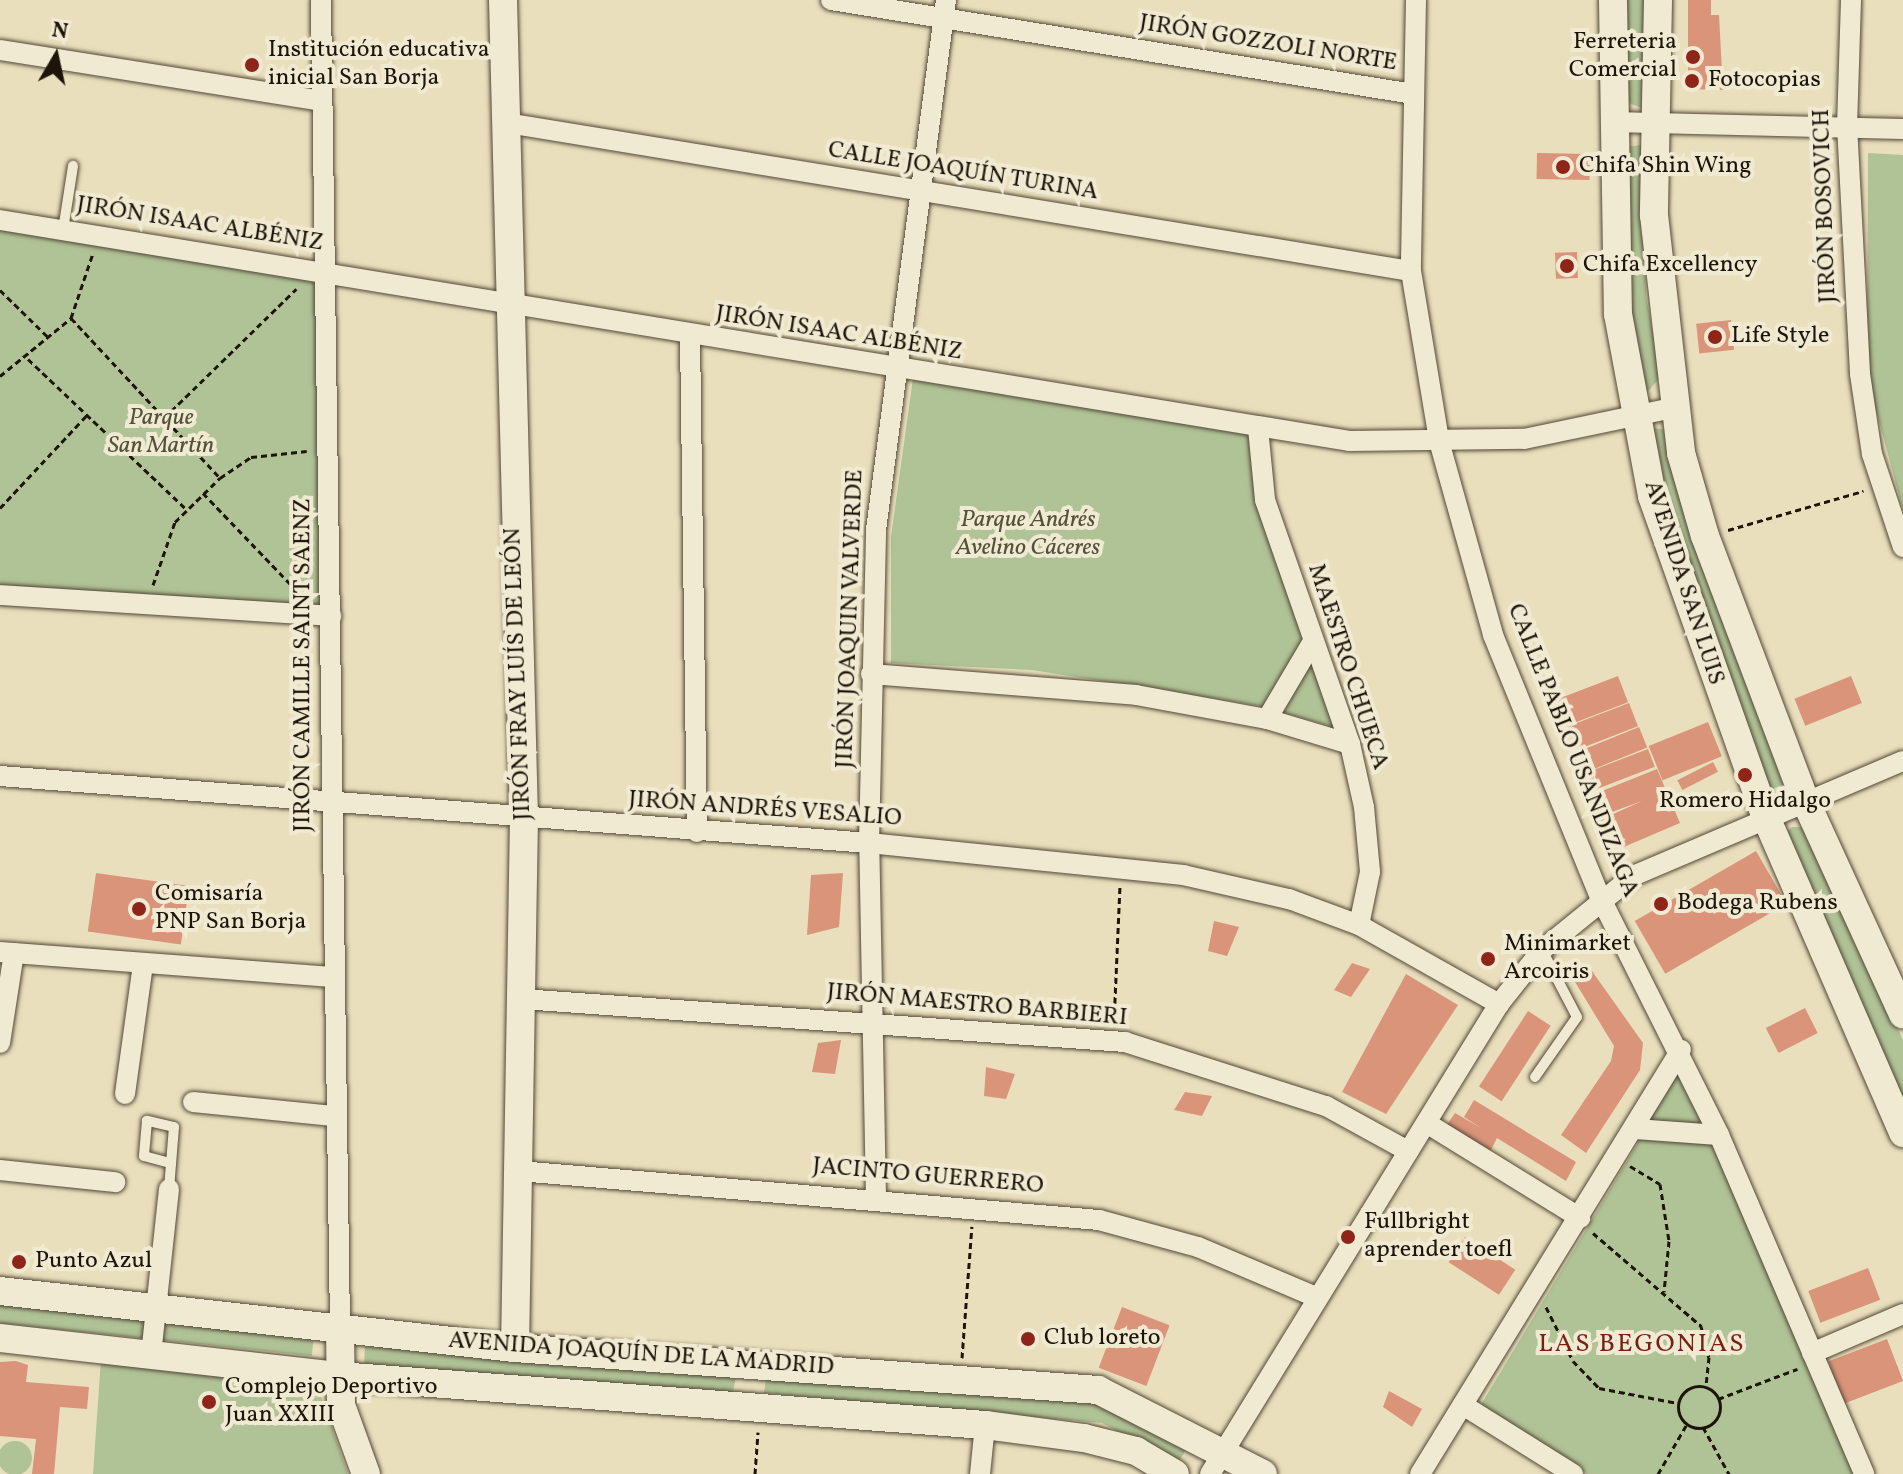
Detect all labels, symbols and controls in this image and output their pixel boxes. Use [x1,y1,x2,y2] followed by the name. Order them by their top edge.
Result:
[1137,9,1399,79] street label: JIRÓN GOZZOLI NORTE
[50,15,70,48] text: N
[16,16,96,96] north arrow
[1569,29,1677,85] place label: Ferreteria Comercial
[268,37,490,93] place label: Institución educativa inicial San Borja
[1684,48,1702,66] marker: Ferreteria Comercial
[243,56,261,74] marker: Institución educativa inicial San Borja
[1708,67,1821,95] place label: Fotocopias
[1683,72,1701,90] marker: Fotocopias
[1808,108,1844,304] street label: JIRÓN BOSOVICH
[826,136,1100,208] street label: CALLE JOAQUÍN TURINA
[1579,153,1752,181] place label: Chifa Shin Wing
[1554,158,1572,176] marker: Chifa Shin Wing
[74,191,326,259] street label: JIRÓN ISAAC ALBÉNIZ
[1583,252,1757,280] place label: Chifa Excellency
[1558,257,1576,275] marker: Chifa Excellency
[713,300,965,368] street label: JIRÓN ISAAC ALBÉNIZ
[1731,323,1829,351] place label: Life Style
[1706,328,1724,346] marker: Life Style
[108,405,214,461] park label: Parque San Martín
[831,469,871,769] street label: JIRÓN JOAQUIN VALVERDE
[1636,477,1730,689] street label: AVENIDA SAN LUIS
[290,498,318,832] street label: JIRÓN CAMILLE SAINT SAENZ
[956,507,1100,563] park label: Parque Andrés Avelino Cáceres
[499,527,539,821] street label: JIRÓN FRAY LUÍS DE LEÓN
[1300,561,1394,773] street label: MAESTRO CHUECA
[1500,600,1644,902] street label: CALLE PABLO USANDIZAGA
[1736,766,1754,784] marker: Romero Hidalgo
[627,786,903,834] street label: JIRÓN ANDRÉS VESALIO
[1659,788,1831,816] place label: Romero Hidalgo
[155,881,306,937] place label: Comisaría PNP San Borja
[1677,890,1838,918] place label: Bodega Rubens
[1652,895,1670,913] marker: Bodega Rubens
[130,900,148,918] marker: Comisaría PNP San Borja
[1504,931,1631,987] place label: Minimarket Arcoiris
[1479,950,1497,968] marker: Minimarket Arcoiris
[826,979,1128,1033] street label: JIRÓN MAESTRO BARBIERI
[811,1153,1045,1201] street label: JACINTO GUERRERO
[1364,1209,1513,1265] place label: Fullbright aprender toefl
[1339,1228,1357,1246] marker: Fullbright aprender toefl
[35,1248,152,1276] place label: Punto Azul
[10,1253,28,1271] marker: Punto Azul
[1044,1325,1161,1353] place label: Club loreto
[447,1327,835,1383] street label: AVENIDA JOAQUÍN DE LA MADRID
[1538,1329,1746,1361] district label: LAS BEGONIAS
[1019,1330,1037,1348] marker: Club loreto
[225,1374,437,1430] place label: Complejo Deportivo Juan XXIII
[200,1393,218,1411] marker: Complejo Deportivo Juan XXIII

